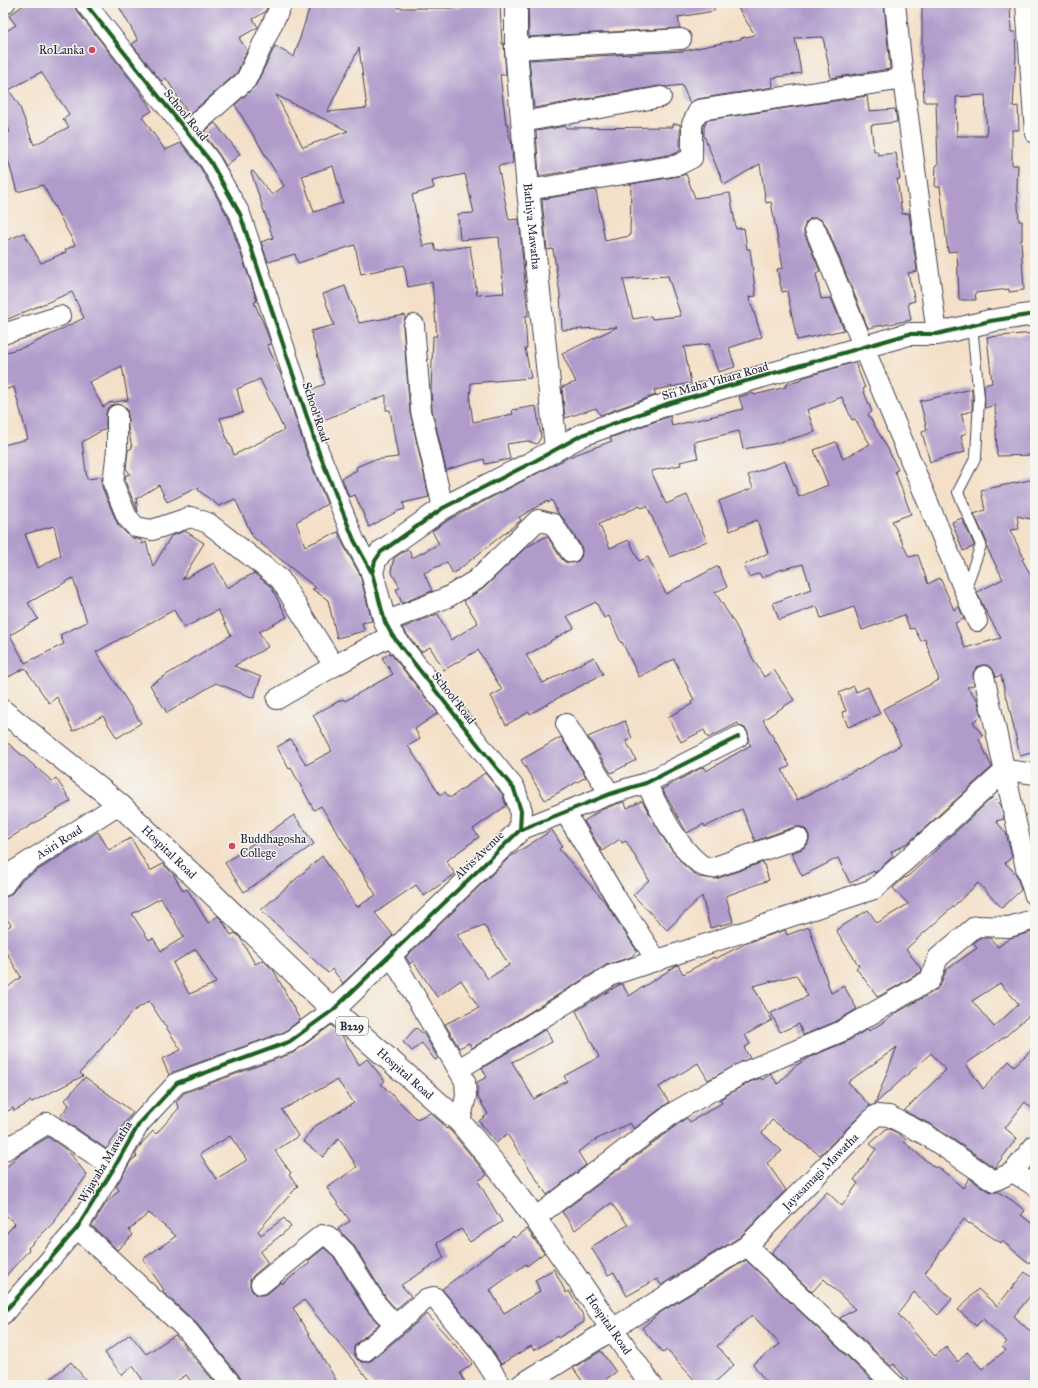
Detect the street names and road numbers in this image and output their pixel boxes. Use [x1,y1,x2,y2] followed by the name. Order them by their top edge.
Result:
[161,86,211,144] street label: School Road
[520,183,544,271] street label: Bathiya Mawatha
[660,359,770,403] street label: Sri Maha Vihara Road
[300,380,332,444] street label: School Road
[429,669,479,727] street label: School Road
[33,822,85,863] street label: Asiri Road
[139,822,199,882] street label: Hospital Road
[451,828,507,883] street label: Alvis Avenue
[336,1017,368,1035] road number: B229
[374,1045,436,1102] street label: Hospital Road
[75,1118,135,1205] street label: Wijayaba Mawatha
[778,1129,862,1215] street label: Jayasamagi Mawatha
[583,1291,635,1357] street label: Hospital Road

